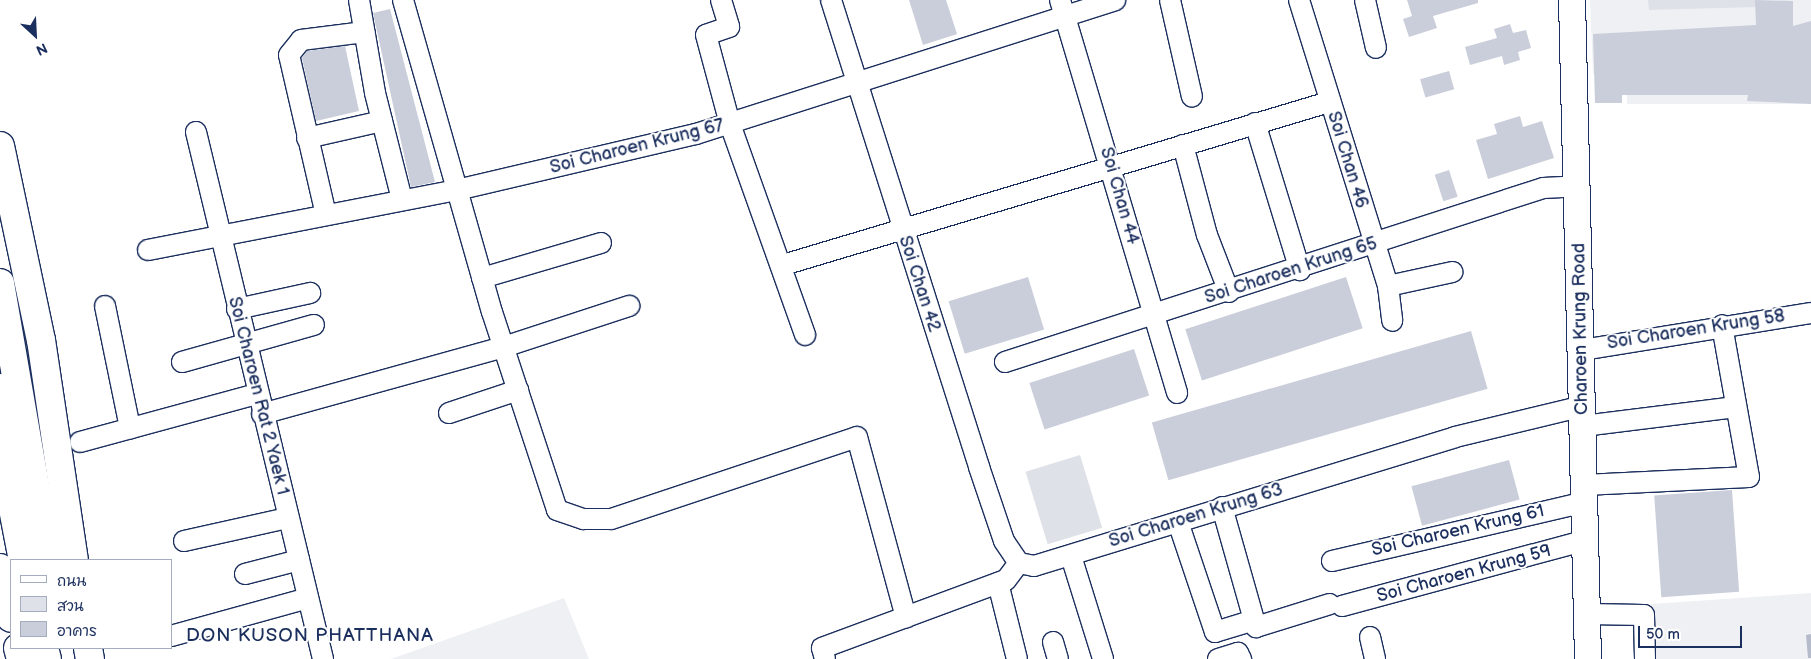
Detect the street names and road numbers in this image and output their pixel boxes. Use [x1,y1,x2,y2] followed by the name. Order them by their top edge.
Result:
[1322,109,1372,211] street label: Soi Chan 46
[548,115,726,179] street label: Soi Charoen Krung 67
[1095,145,1143,247] street label: Soi Chan 44
[893,233,945,335] street label: Soi Chan 42
[1202,233,1380,309] street label: Soi Charoen Krung 65
[1569,243,1593,415] street label: Charoen Krung Road
[223,294,293,498] street label: Soi Charoen Rat 2 Yaek 1
[1606,305,1786,355] street label: Soi Charoen Krung 58
[1106,479,1286,553] street label: Soi Charoen Krung 63
[1369,501,1547,561] street label: Soi Charoen Krung 61
[1375,540,1553,608] street label: Soi Charoen Krung 59

